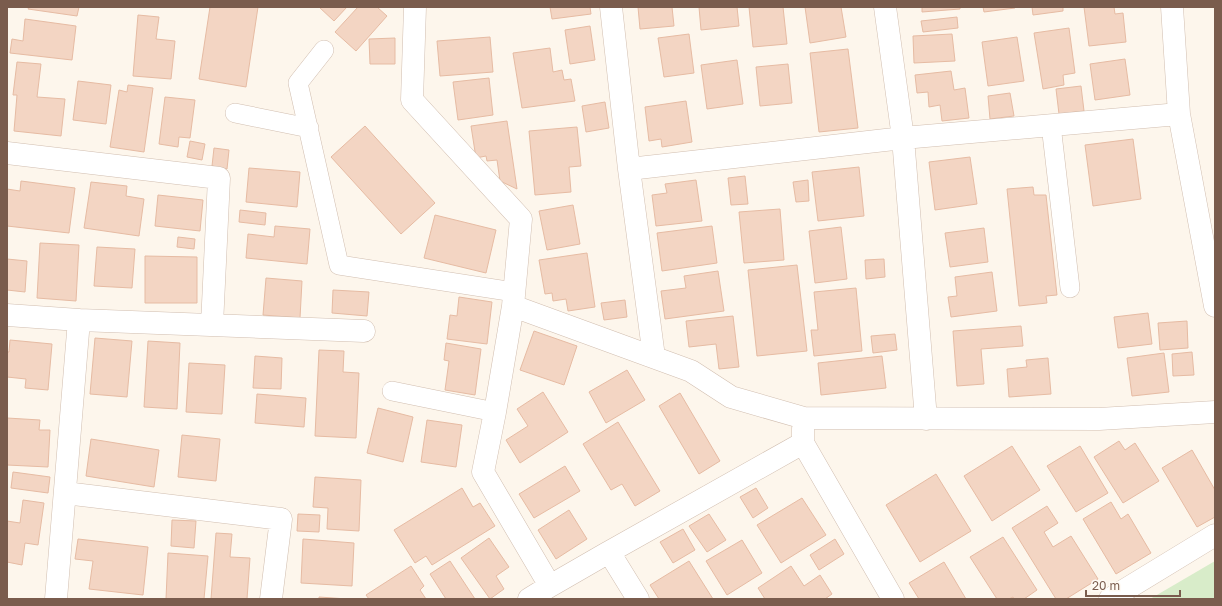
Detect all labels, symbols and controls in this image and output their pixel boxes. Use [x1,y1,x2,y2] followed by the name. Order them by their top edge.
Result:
[1086,572,1180,598] scale bar
[1092,578,1120,593] text: 20 m

